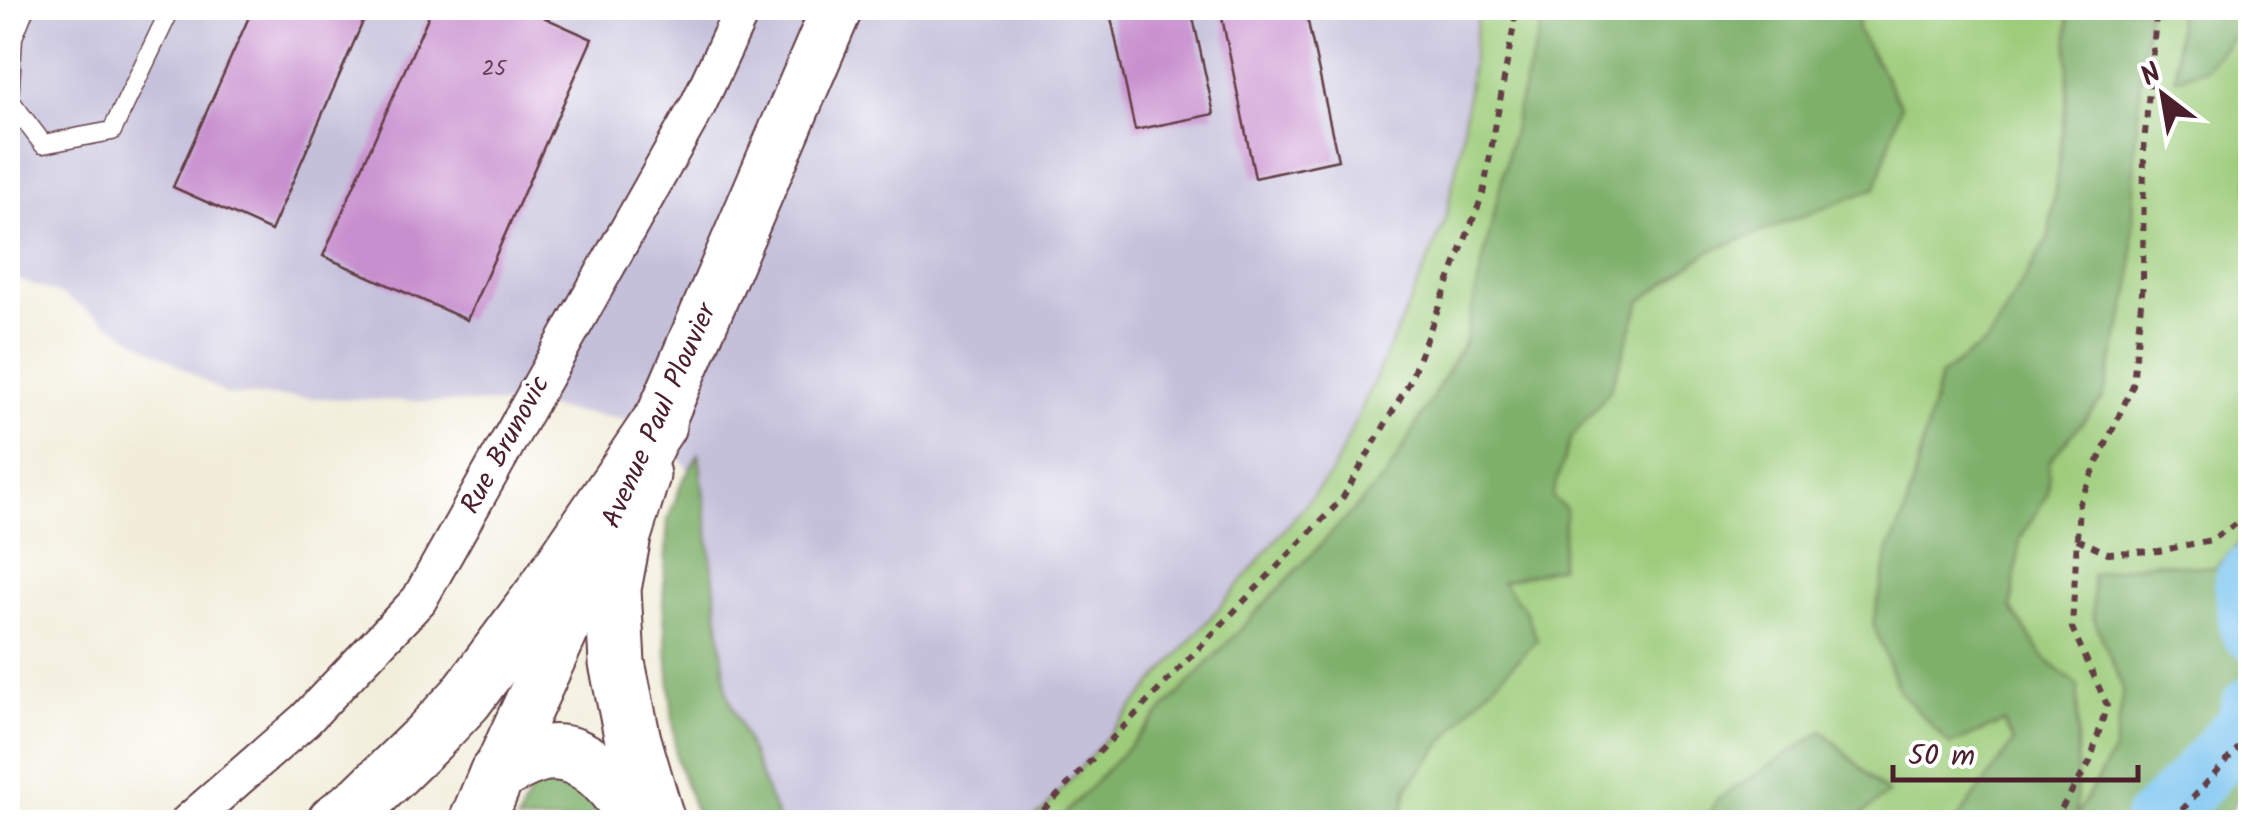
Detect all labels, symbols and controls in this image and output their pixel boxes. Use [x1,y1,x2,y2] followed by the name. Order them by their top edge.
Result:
[2113,45,2213,145] north arrow
[482,52,507,87] house number: 25
[2132,52,2171,100] text: N
[590,295,730,536] street label: Avenue Paul Plouvier
[449,367,563,523] street label: Rue Brunovic
[1893,720,2138,782] scale bar
[1908,733,1975,781] text: 50 m

